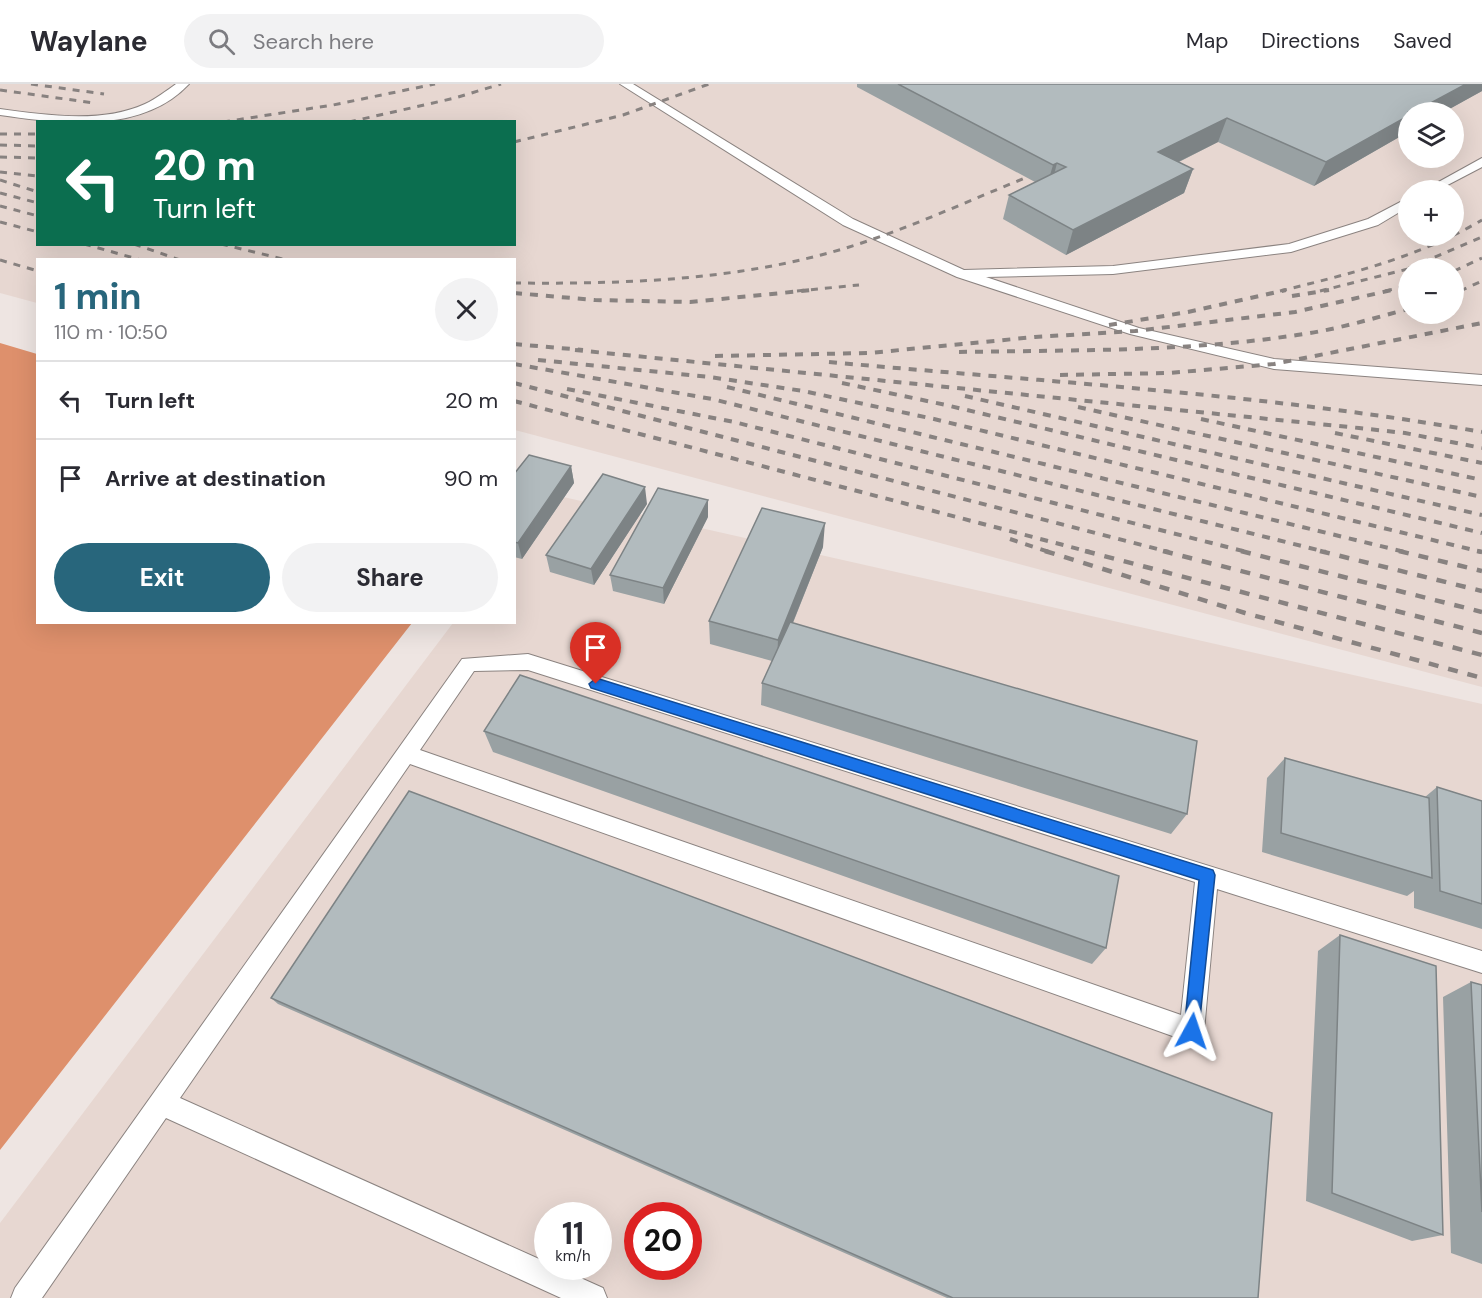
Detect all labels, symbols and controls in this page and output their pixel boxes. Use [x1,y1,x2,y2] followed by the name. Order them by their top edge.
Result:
[184,14,604,68] search box
[30,23,148,60] text: Waylane
[205,25,238,58] icon: search
[253,27,374,56] text: Search here
[1186,27,1228,55] text: Map
[1261,27,1360,55] text: Directions
[1393,27,1452,55] text: Saved
[1398,102,1464,324] map controls
[1398,102,1464,168] button: layers
[153,138,256,193] text: 20 m
[54,144,132,222] icon: left
[1398,180,1464,246] button: +
[153,191,256,226] text: Turn left
[1398,258,1464,324] button: −
[54,273,142,320] text: 1 min
[435,278,498,341] button: close
[54,319,168,345] text: 110 m · 10:50
[54,384,87,417] icon: left
[105,386,195,415] text: Turn left
[445,386,498,415] text: 20 m
[54,462,87,495] icon: arrive
[105,464,326,493] text: Arrive at destination
[444,464,498,493] text: 90 m
[54,543,270,612] button: Exit
[282,543,498,612] button: Share
[570,622,621,684] pin
[579,631,612,664] icon: arrive
[1160,999,1224,1063] position arrow
[624,1202,702,1280] speed limit sign: 20
[562,1214,584,1253] text: 11
[555,1246,591,1266] text: km/h

